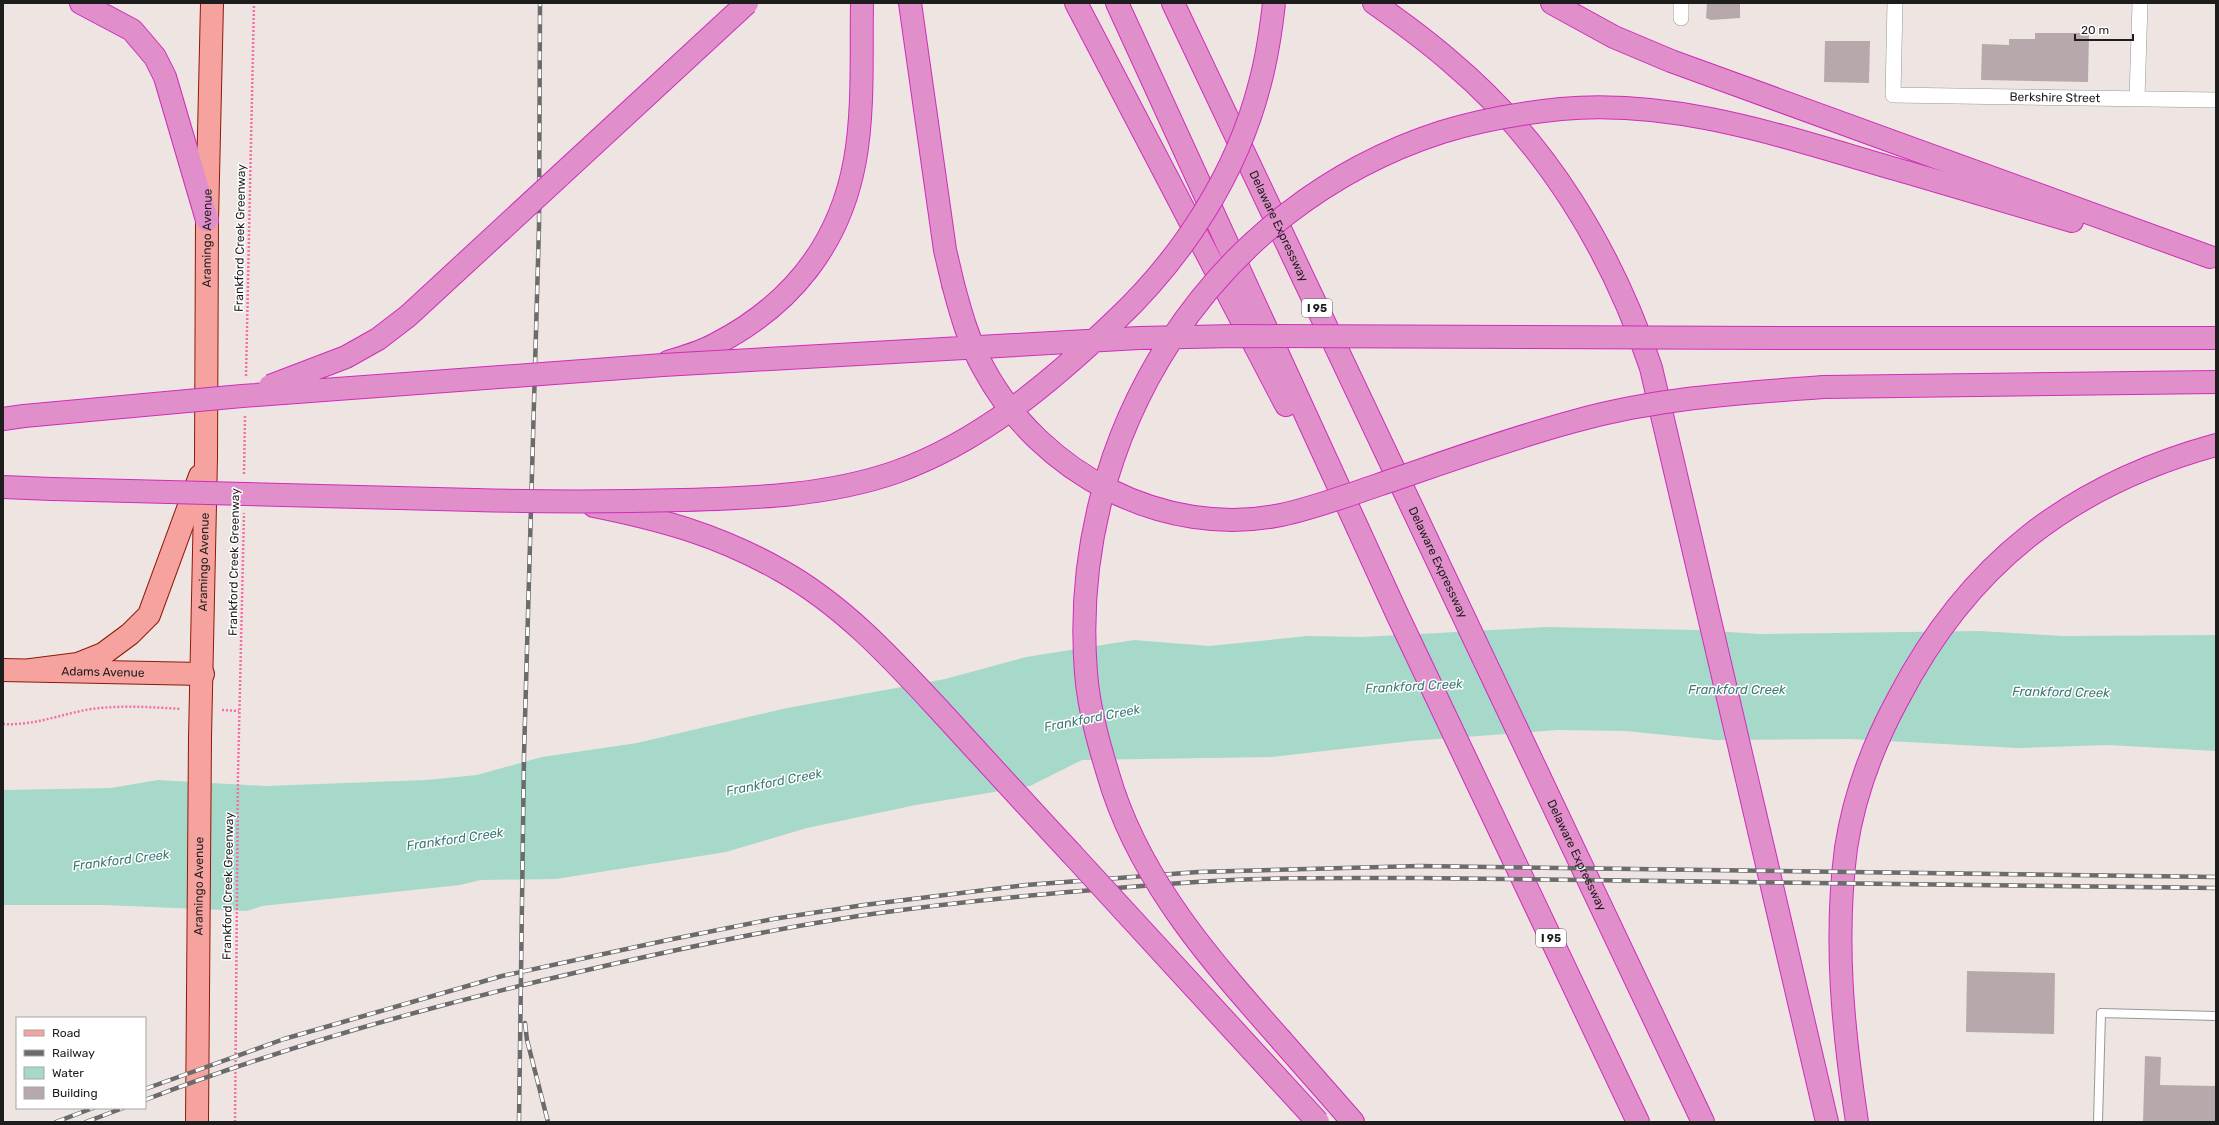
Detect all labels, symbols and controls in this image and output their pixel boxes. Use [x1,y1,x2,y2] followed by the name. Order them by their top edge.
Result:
[2075,16,2133,42] scale bar
[2081,23,2109,37] text: 20 m
[2010,90,2101,105] street label: Berkshire Street
[232,164,248,312] street label: Frankford Creek Greenway
[1246,168,1311,284] street label: Delaware Expressway
[200,188,215,287] street label: Aramingo Avenue
[1302,299,1332,317] road number: I 95
[226,488,242,636] street label: Frankford Creek Greenway
[1406,505,1470,621] street label: Delaware Expressway
[196,512,212,612] street label: Aramingo Avenue
[61,664,145,680] street label: Adams Avenue
[1365,676,1463,696] water label: Frankford Creek
[1688,682,1786,697] water label: Frankford Creek
[2012,684,2110,700] water label: Frankford Creek
[1043,701,1142,735] water label: Frankford Creek
[725,765,824,799] water label: Frankford Creek
[1544,797,1609,913] street label: Delaware Expressway
[220,812,236,960] street label: Frankford Creek Greenway
[406,825,505,853] water label: Frankford Creek
[191,836,206,935] street label: Aramingo Avenue
[72,847,171,873] water label: Frankford Creek
[1536,929,1566,947] road number: I 95
[16,1017,146,1109] legend
[52,1026,80,1040] text: Road
[52,1046,95,1060] text: Railway
[52,1066,84,1080] text: Water
[52,1086,98,1100] text: Building

